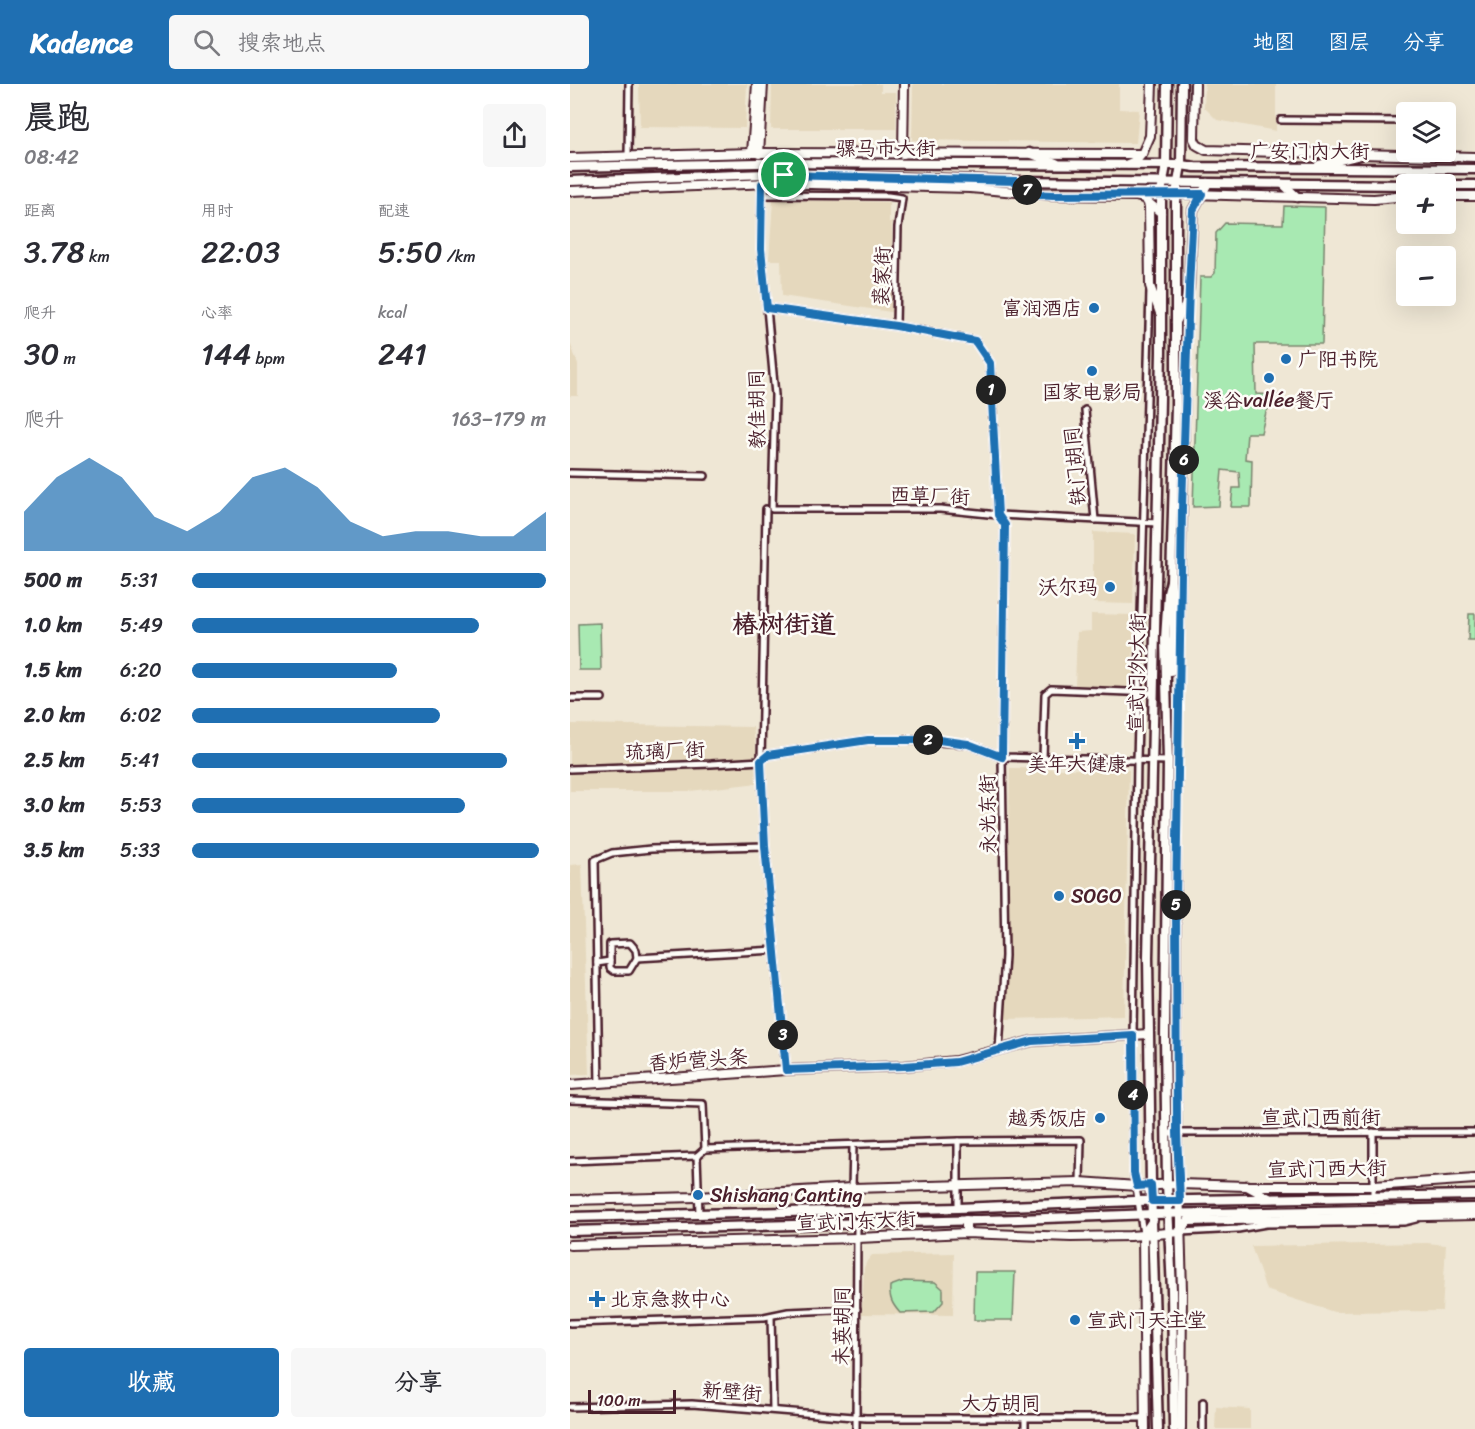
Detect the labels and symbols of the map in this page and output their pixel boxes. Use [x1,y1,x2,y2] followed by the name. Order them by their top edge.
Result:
[836,131,936,166] street label: 骡马市大街
[1250,134,1370,169] street label: 广安门内大街
[758,149,809,200] pin
[1012,175,1042,205] pin: 7
[863,245,901,307] street label: 裘家街
[1002,291,1082,326] place label: 富润酒店
[1087,301,1101,315] marker: 富润酒店
[1298,342,1378,377] place label: 广阳书院
[1279,352,1293,366] marker: 广阳书院
[1085,364,1099,378] marker: 国家电影局
[739,369,775,449] street label: 教佳胡同
[1262,371,1276,385] marker: 溪谷vallée餐厅
[976,375,1006,405] pin: 1
[1042,375,1142,410] place label: 国家电影局
[1203,383,1335,418] place label: 溪谷vallée餐厅
[1054,425,1096,507] street label: 铁门胡同
[1169,445,1199,475] pin: 6
[889,477,971,515] street label: 西草厂街
[1038,570,1098,605] place label: 沃尔玛
[1103,580,1117,594] marker: 沃尔玛
[732,601,836,647] district label: 椿树街道
[1118,613,1156,733] street label: 宣武门外大街
[913,725,943,755] pin: 2
[624,732,706,770] street label: 琉璃厂街
[1068,732,1086,750] marker: 美年大健康
[1027,747,1127,782] place label: 美年大健康
[970,774,1006,854] street label: 永光东街
[1071,879,1122,914] place label: SOGO
[1052,889,1066,903] marker: SOGO
[1161,890,1191,920] pin: 5
[768,1020,798,1050] pin: 3
[647,1039,749,1081] street label: 香炉营头条
[1118,1080,1148,1110] pin: 4
[1261,1100,1381,1135] street label: 宣武门西前街
[1008,1101,1088,1136] place label: 越秀饭店
[1093,1111,1107,1125] marker: 越秀饭店
[1267,1150,1387,1188] street label: 宣武门西大街
[710,1178,863,1213] place label: Shishang Canting
[691,1188,705,1202] marker: Shishang Canting
[795,1201,917,1241] street label: 宣武门东大街
[610,1282,730,1317] place label: 北京急救中心
[824,1286,860,1366] street label: 未英胡同
[588,1290,606,1308] marker: 北京急救中心
[1087,1303,1207,1338] place label: 宣武门天主堂
[1068,1313,1082,1327] marker: 宣武门天主堂
[701,1372,763,1412] street label: 新壁街
[961,1386,1041,1421] street label: 大方胡同
[588,1387,676,1414] scale bar

